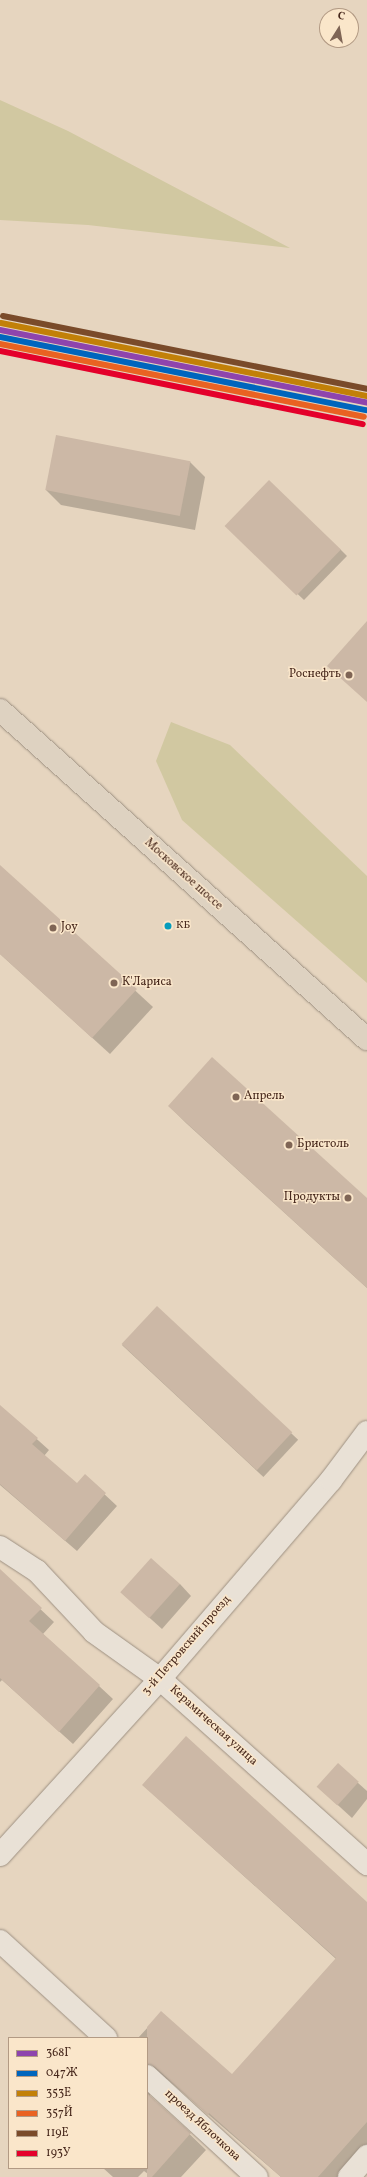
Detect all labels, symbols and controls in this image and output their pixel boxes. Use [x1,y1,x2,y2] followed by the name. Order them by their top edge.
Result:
[319,8,359,48] north arrow
[336,9,346,25] text: С
[289,668,341,682] place label: Роснефть
[344,670,354,680] marker: Роснефть
[141,836,225,914] street label: Московское шоссе
[176,919,190,933] place label: КБ
[61,921,78,935] place label: Joy
[163,921,173,931] marker: КБ
[48,923,58,933] marker: Joy
[122,976,172,990] place label: К'Лариса
[109,978,119,988] marker: К'Лариса
[244,1090,285,1104] place label: Апрель
[231,1092,241,1102] marker: Апрель
[297,1138,349,1152] place label: Бристоль
[284,1140,294,1150] marker: Бристоль
[284,1191,340,1205] place label: Продукты
[343,1193,353,1203] marker: Продукты
[140,1593,234,1699] street label: 3-й Петровский проезд
[166,1683,260,1769] street label: Керамическая улица
[8,2037,148,2169] legend
[46,2045,71,2061] text: 368Г
[46,2065,78,2081] text: 047Ж
[46,2085,71,2101] text: 353Е
[161,2087,243,2165] street label: проезд Яблочкова
[46,2105,73,2121] text: 357Й
[46,2125,69,2141] text: 119Е
[46,2145,71,2161] text: 193У

